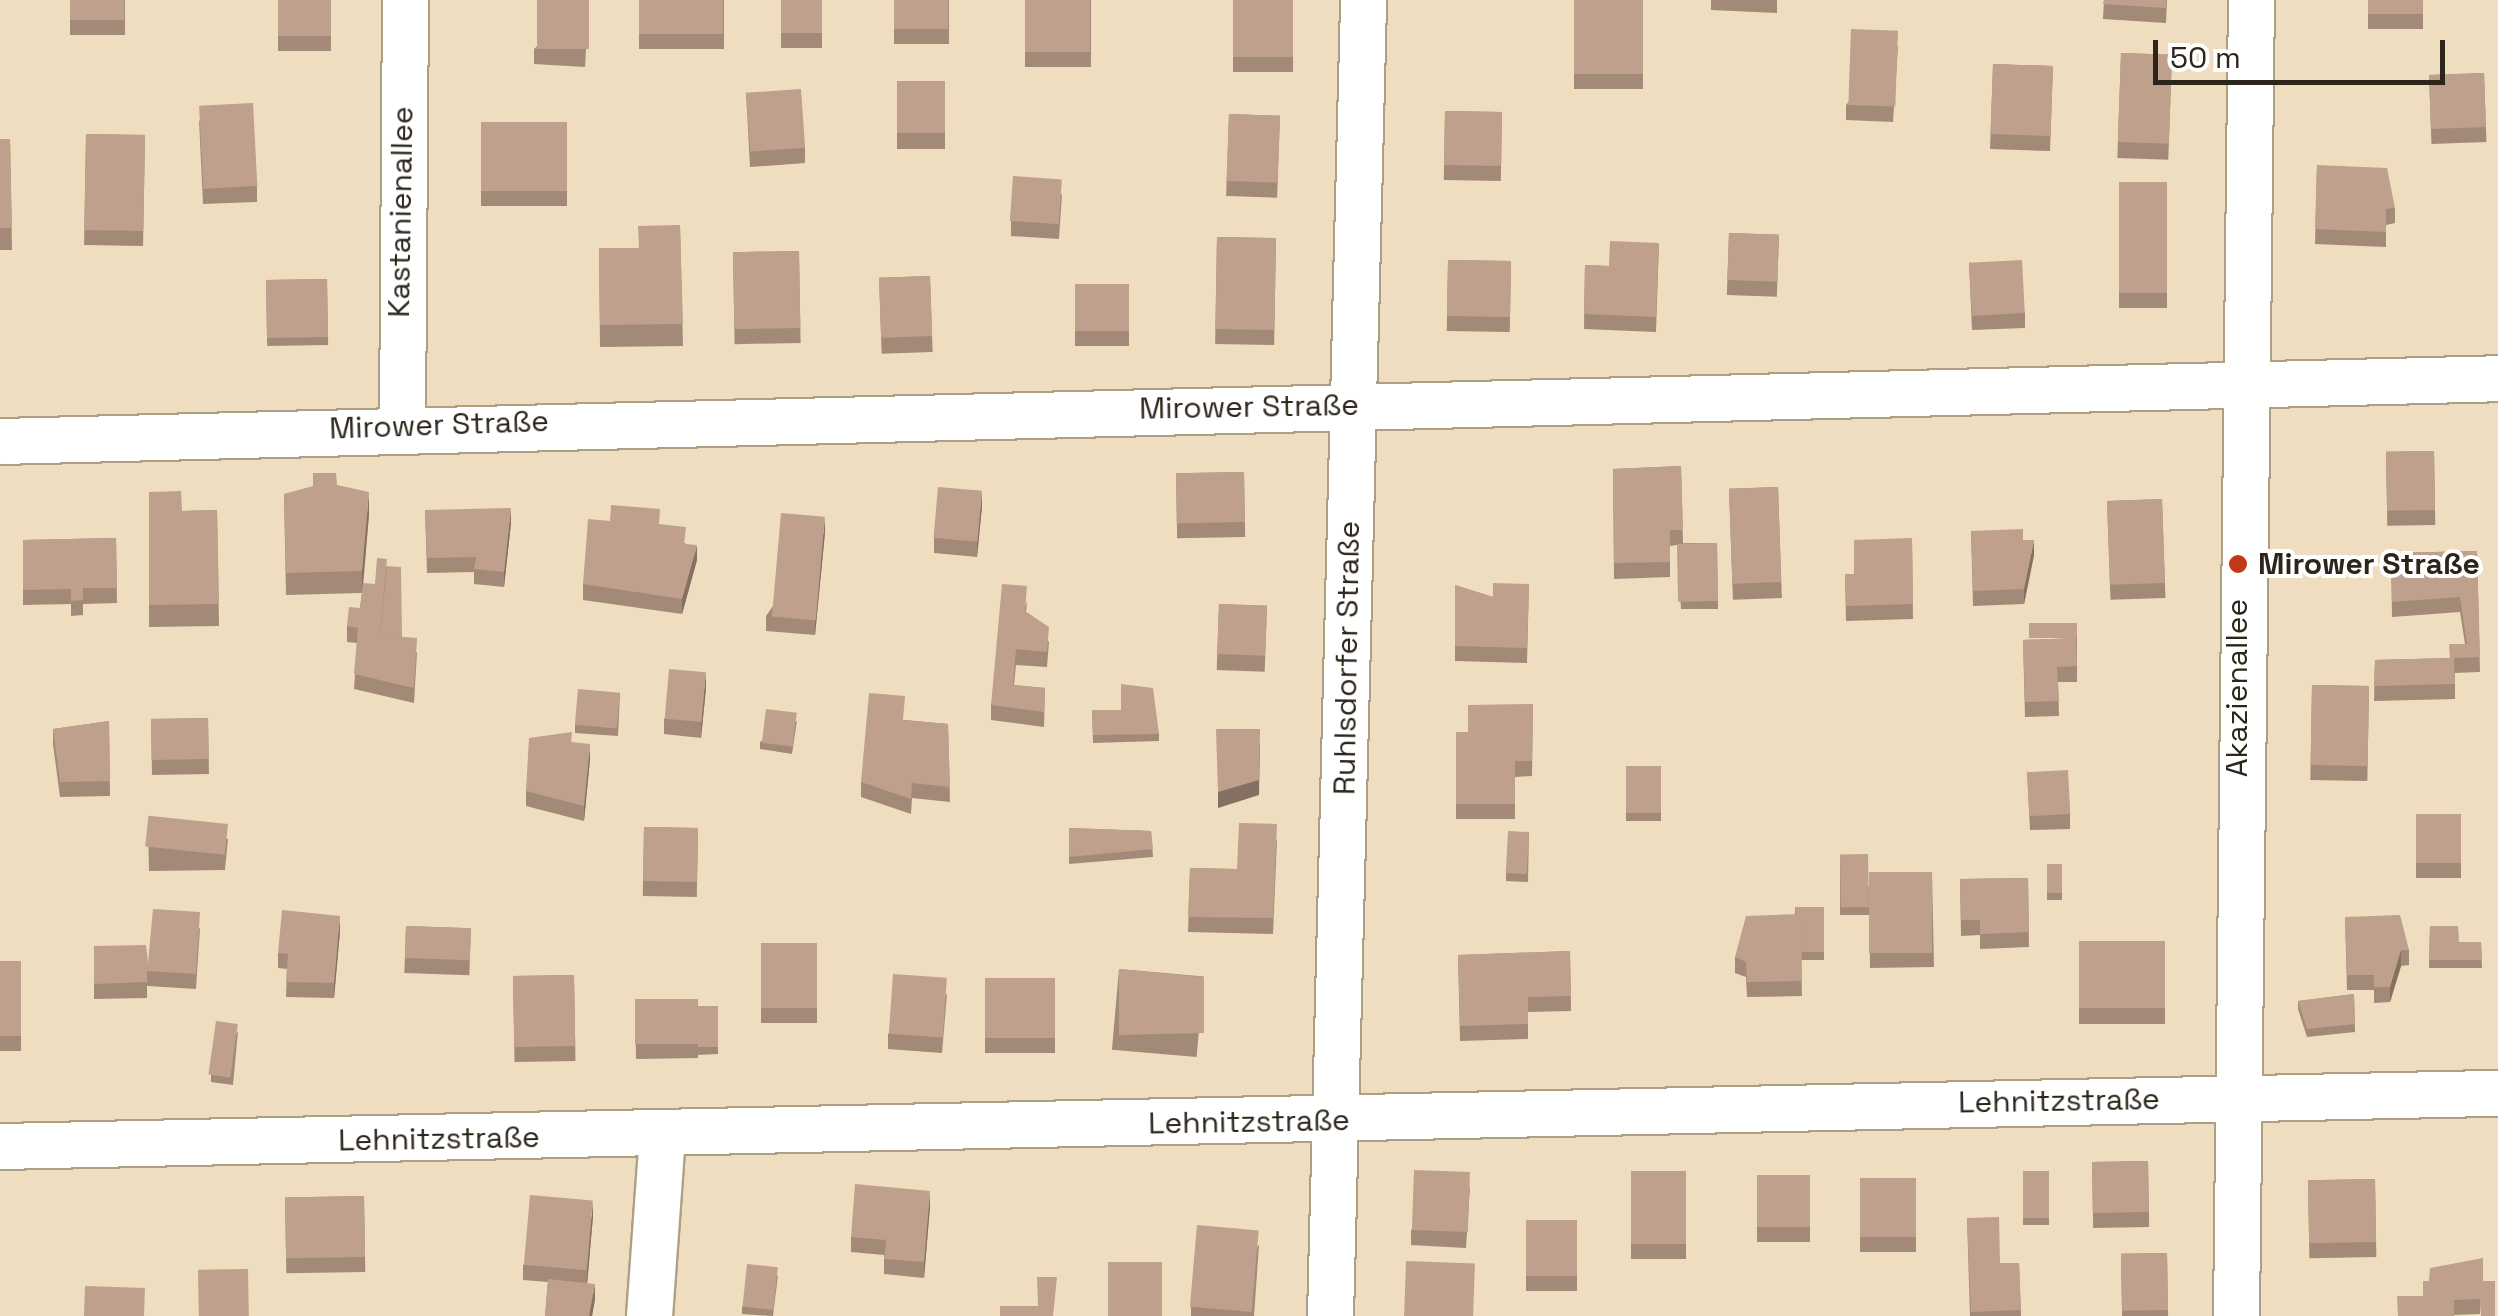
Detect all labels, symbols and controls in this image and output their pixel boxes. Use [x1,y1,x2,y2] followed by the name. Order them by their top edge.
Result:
[2158,20,2450,82] scale bar
[2170,38,2241,77] text: 50 m
[381,106,421,318] street label: Kastanienallee
[1139,387,1359,427] street label: Mirower Straße
[329,403,549,447] street label: Mirower Straße
[1327,521,1367,795] street label: Ruhlsdorfer Straße
[2258,546,2480,582] place label: Mirower Straße
[2227,553,2249,575] marker: Mirower Straße
[2219,599,2255,777] street label: Akazienallee
[1958,1081,2160,1121] street label: Lehnitzstraße
[1148,1102,1350,1142] street label: Lehnitzstraße
[338,1119,540,1159] street label: Lehnitzstraße

